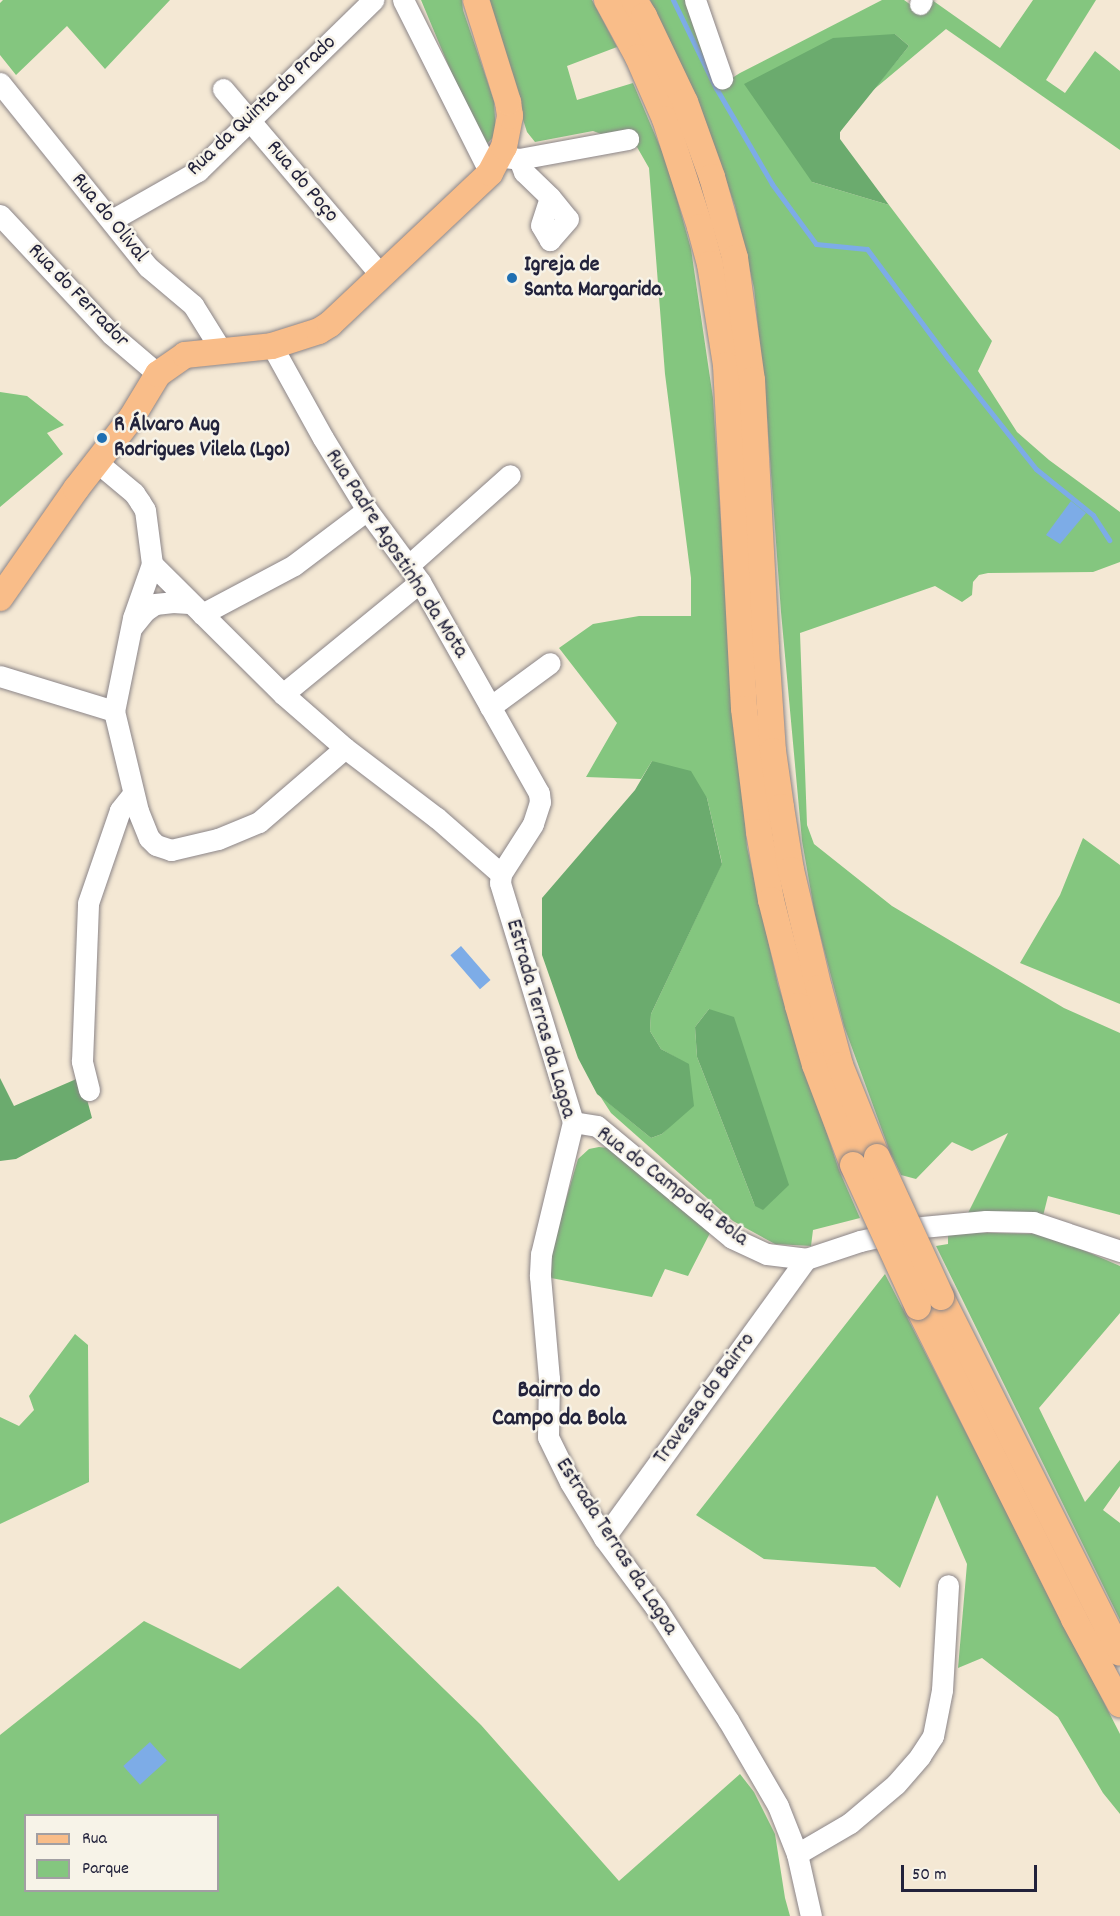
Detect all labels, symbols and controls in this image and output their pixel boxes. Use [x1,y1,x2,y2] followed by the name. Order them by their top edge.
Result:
[182,30,342,182] street label: Rua da Quinta do Prado
[260,136,344,228] street label: Rua do Poço
[65,168,153,268] street label: Rua do Olival
[22,238,134,354] street label: Rua do Ferrador
[524,252,662,304] place label: Igreja de Santa Margarida
[505,271,519,285] marker: Igreja de Santa Margarida
[114,412,290,464] place label: R Álvaro Aug Rodrigues Vilela (Lgo)
[95,431,109,445] marker: R Álvaro Aug Rodrigues Vilela (Lgo)
[319,445,473,663] street label: Rua Padre Agostinho da Mota
[499,917,581,1121] street label: Estrada Terras da Lagoa
[591,1121,753,1253] street label: Rua do Campo da Bola
[648,1328,762,1470] street label: Travessa do Bairro
[492,1378,626,1434] district label: Bairro do Campo da Bola
[549,1454,683,1640] street label: Estrada Terras da Lagoa
[24,1814,219,1892] legend
[82,1827,107,1852] text: Rua
[904,1853,1040,1891] scale bar
[82,1857,129,1882] text: Parque
[912,1863,947,1888] text: 50 m

